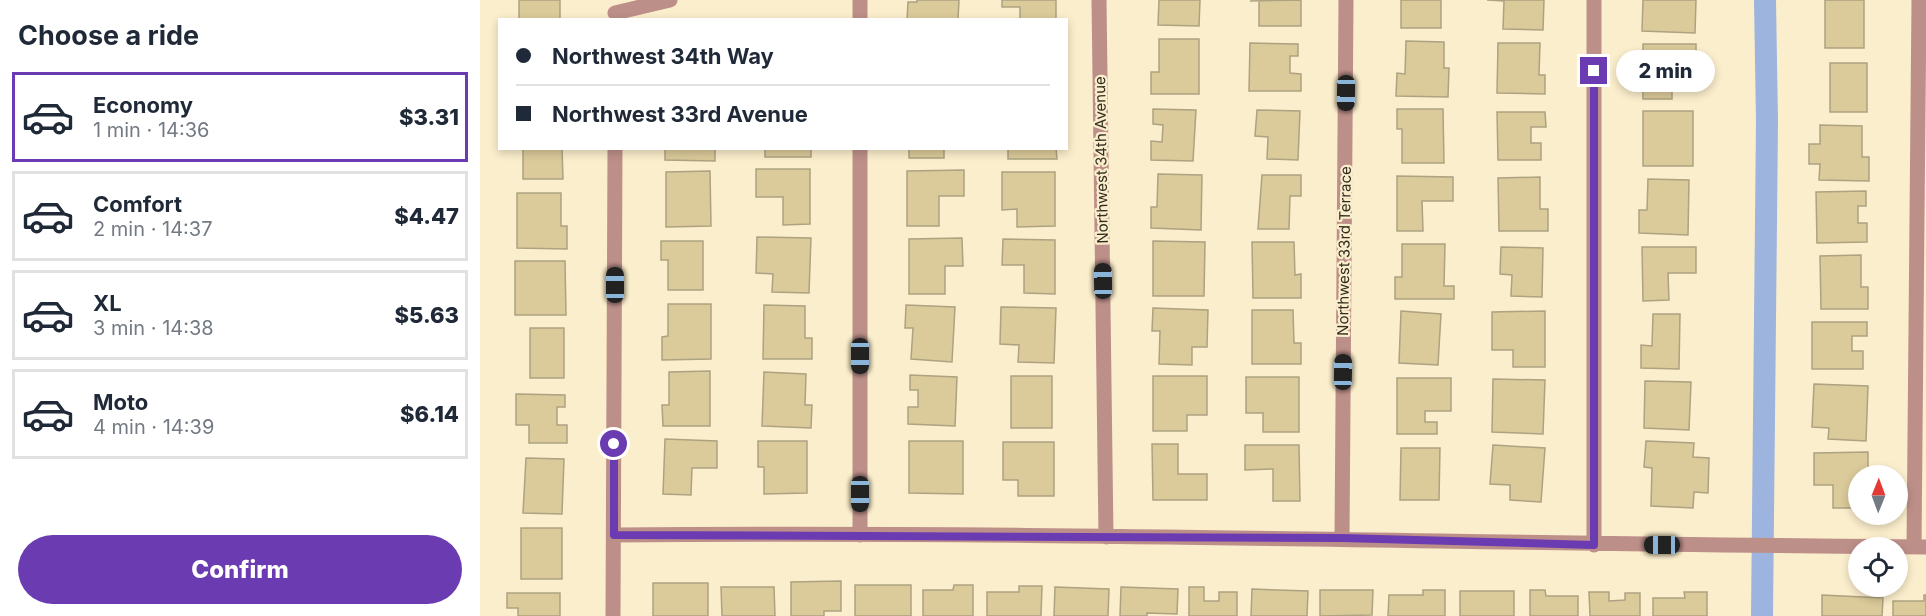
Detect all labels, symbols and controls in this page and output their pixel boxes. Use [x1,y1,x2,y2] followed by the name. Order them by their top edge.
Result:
[18,19,199,52] text: Choose a ride
[552,43,774,69] text: Northwest 34th Way
[1615,50,1714,92] callout: 2 min
[1580,57,1607,84] route end
[1638,59,1693,83] text: 2 min
[1337,75,1355,111] car
[1090,76,1112,244] street label: Northwest 34th Avenue
[21,90,75,144] icon: car
[93,92,193,118] text: Economy
[552,101,808,127] text: Northwest 33rd Avenue
[399,104,459,130] text: $3.31
[93,118,210,142] text: 1 min · 14:36
[1333,166,1355,336] street label: Northwest 33rd Terrace
[21,189,75,243] icon: car
[93,191,182,217] text: Comfort
[394,203,459,229] text: $4.47
[93,217,213,241] text: 2 min · 14:37
[1094,263,1112,299] car
[606,267,624,303] car
[21,288,75,342] icon: car
[93,290,122,316] text: XL
[395,302,459,328] text: $5.63
[93,316,214,340] text: 3 min · 14:38
[851,338,869,374] car
[1334,354,1352,390] car
[21,387,75,441] icon: car
[93,389,148,415] text: Moto
[400,401,459,427] text: $6.14
[93,415,214,439] text: 4 min · 14:39
[600,430,627,457] route start
[1848,465,1908,525] north arrow
[1848,465,1908,597] map controls
[851,476,869,512] car
[18,535,462,604] button: Confirm
[1644,536,1680,554] car
[1848,537,1908,597] button: locate

